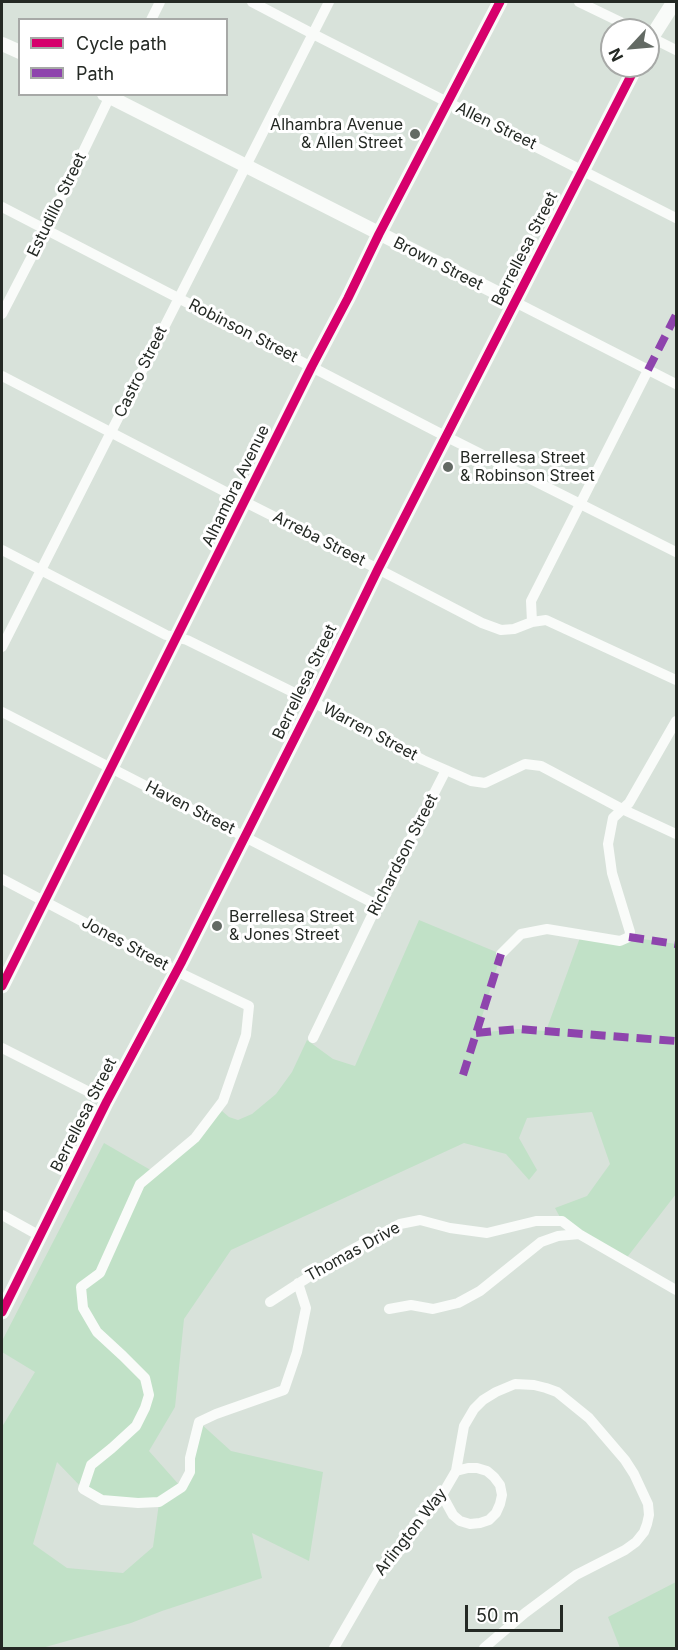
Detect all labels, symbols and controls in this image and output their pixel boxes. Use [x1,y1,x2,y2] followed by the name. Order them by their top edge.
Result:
[18,18,228,96] legend
[600,18,660,78] north arrow
[76,33,167,54] text: Cycle path
[604,45,627,65] text: N
[76,63,114,84] text: Path
[453,98,539,154] street label: Allen Street
[270,115,403,153] place label: Alhambra Avenue & Allen Street
[408,127,422,141] marker: Alhambra Avenue & Allen Street
[24,150,90,260] street label: Estudillo Street
[488,189,562,309] street label: Berrellesa Street
[390,233,486,295] street label: Brown Street
[185,295,301,367] street label: Robinson Street
[111,323,171,421] street label: Castro Street
[198,422,274,550] street label: Alhambra Avenue
[460,448,595,486] place label: Berrellesa Street & Robinson Street
[441,460,455,474] marker: Berrellesa Street & Robinson Street
[270,508,368,570] street label: Arreba Street
[269,621,341,743] street label: Berrellesa Street
[319,699,421,765] street label: Warren Street
[142,777,238,839] street label: Haven Street
[364,791,442,919] street label: Richardson Street
[229,907,354,945] place label: Berrellesa Street & Jones Street
[78,913,172,975] street label: Jones Street
[210,919,224,933] marker: Berrellesa Street & Jones Street
[47,1055,121,1175] street label: Berrellesa Street
[302,1218,404,1286] street label: Thomas Drive
[371,1484,451,1580] street label: Arlington Way
[468,1593,566,1631] scale bar
[476,1605,519,1626] text: 50 m

